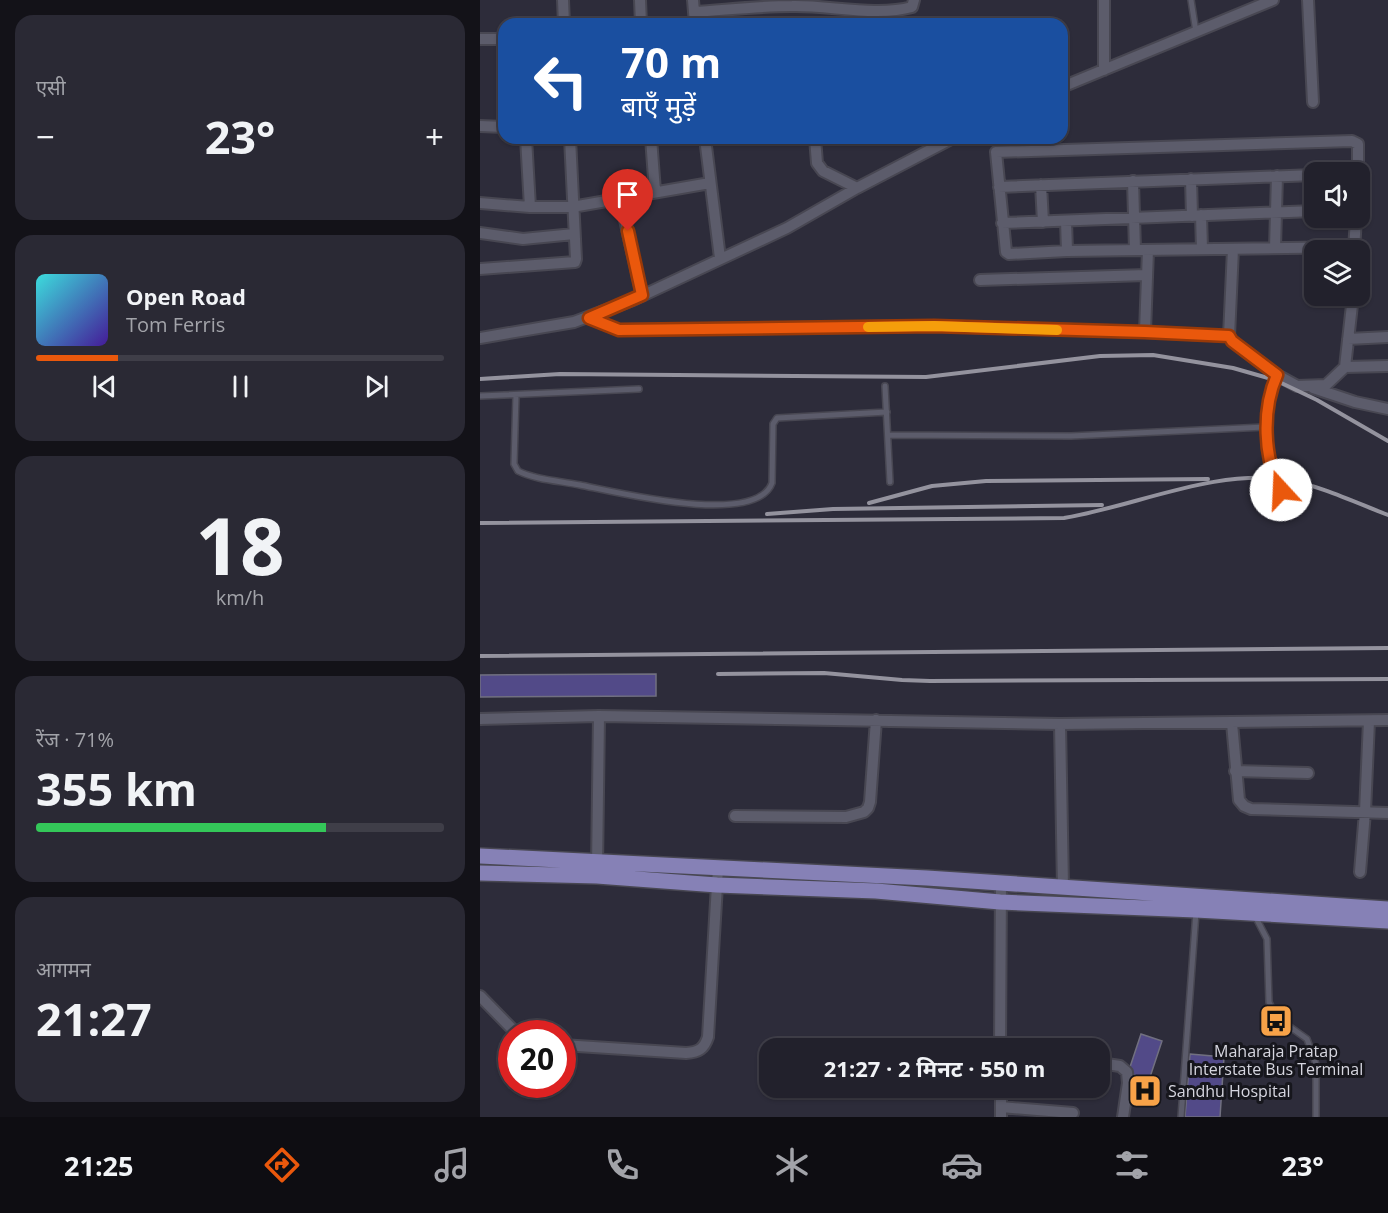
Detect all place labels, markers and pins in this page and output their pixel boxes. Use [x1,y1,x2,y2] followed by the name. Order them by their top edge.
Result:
[602,169,653,231] pin
[1258,1003,1294,1039] bus stop icon: Maharaja Pratap Interstate Bus Terminal
[1189,1040,1363,1080] place label: Maharaja Pratap Interstate Bus Terminal
[1127,1073,1163,1109] hospital icon: Sandhu Hospital
[1168,1080,1291,1102] place label: Sandhu Hospital

